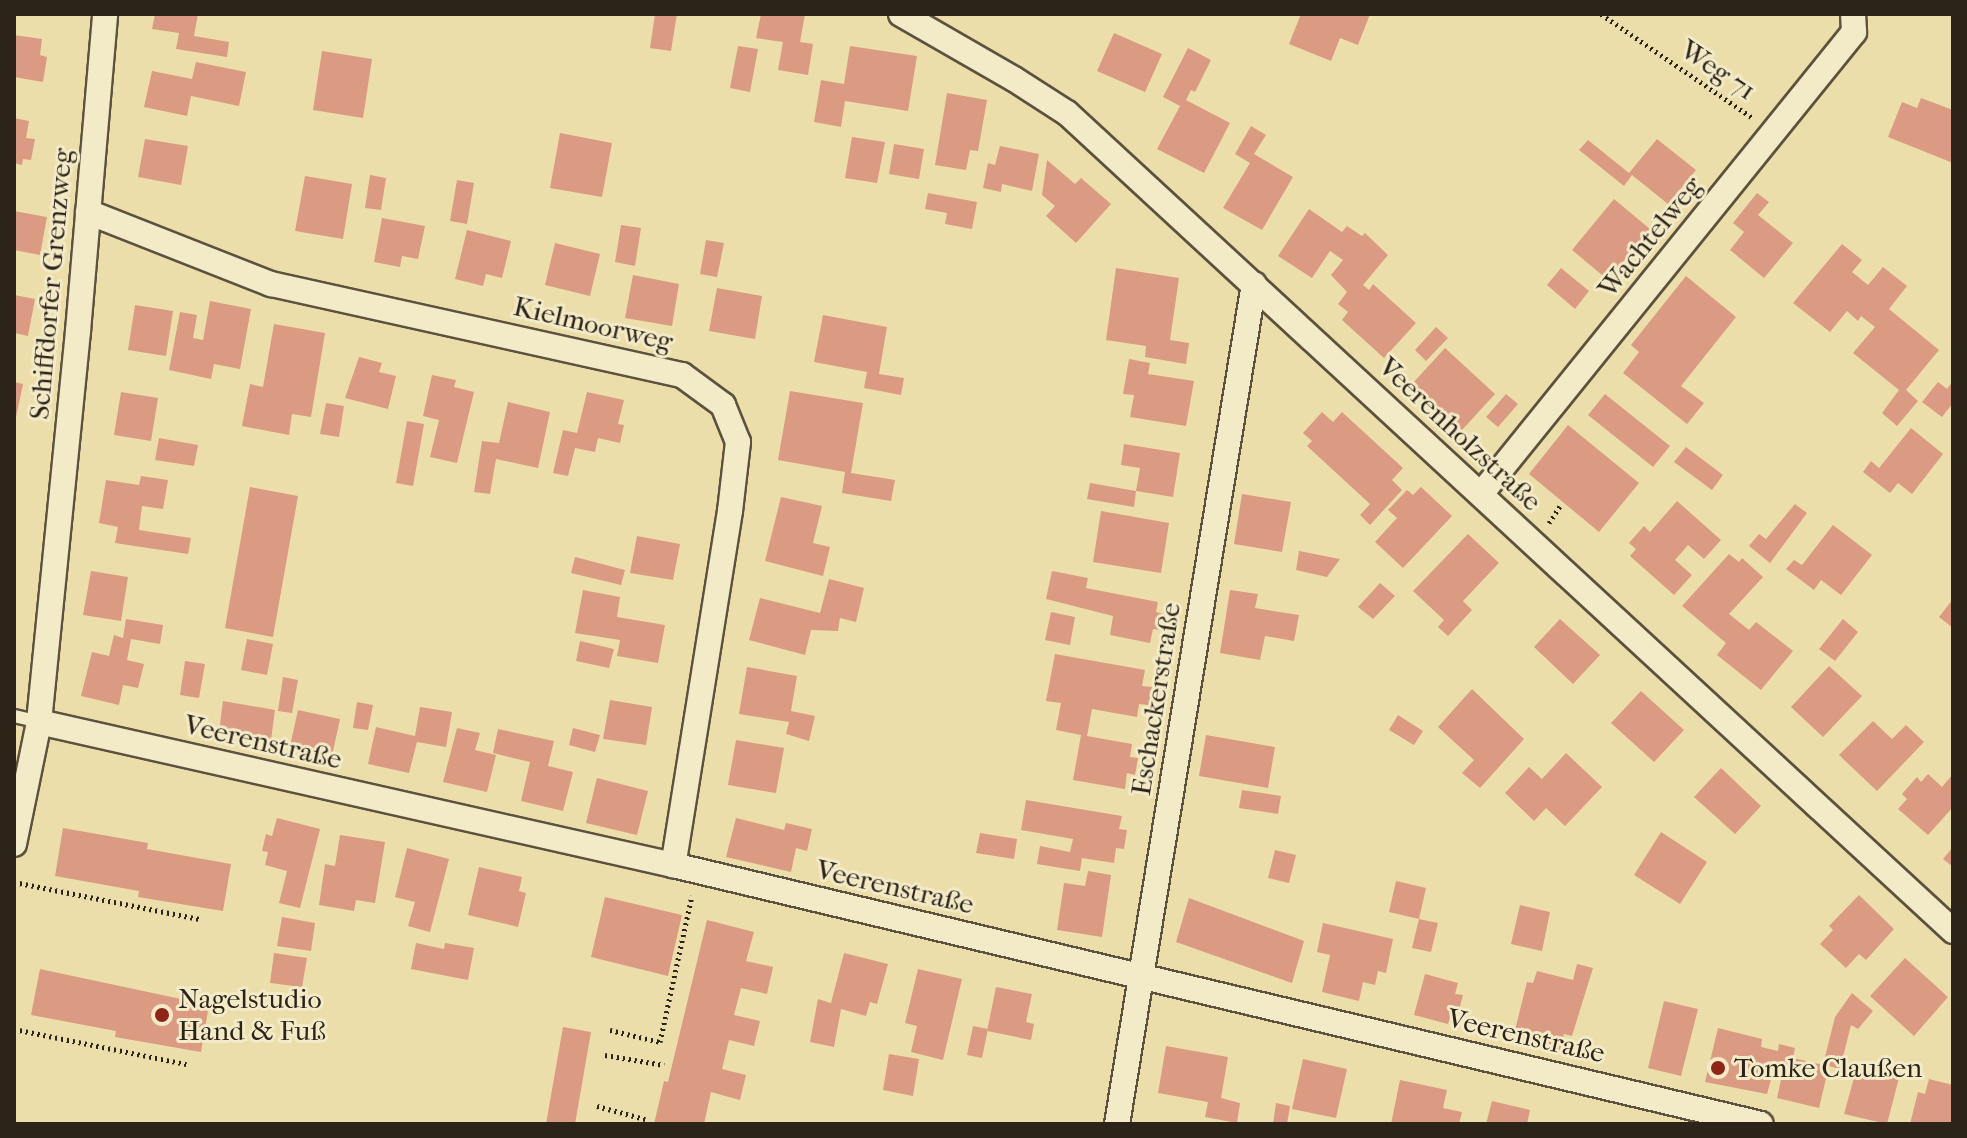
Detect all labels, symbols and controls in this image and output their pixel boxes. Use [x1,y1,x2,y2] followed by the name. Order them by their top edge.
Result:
[1674,33,1762,107] street label: Weg 71
[22,147,80,421] street label: Schiffdorfer Grenzweg
[1591,170,1709,304] street label: Wachtelweg
[510,289,676,359] street label: Kielmoorweg
[1372,350,1548,518] street label: Veerenholzstraße
[1124,600,1188,798] street label: Eschackerstraße
[181,708,345,776] street label: Veerenstraße
[813,853,977,921] street label: Veerenstraße
[178,982,326,1048] place label: Nagelstudio Hand & Fuß
[1444,1002,1608,1070] street label: Veerenstraße
[153,1006,171,1024] marker: Nagelstudio Hand & Fuß
[1734,1051,1922,1085] place label: Tomke Claußen
[1709,1059,1727,1077] marker: Tomke Claußen

